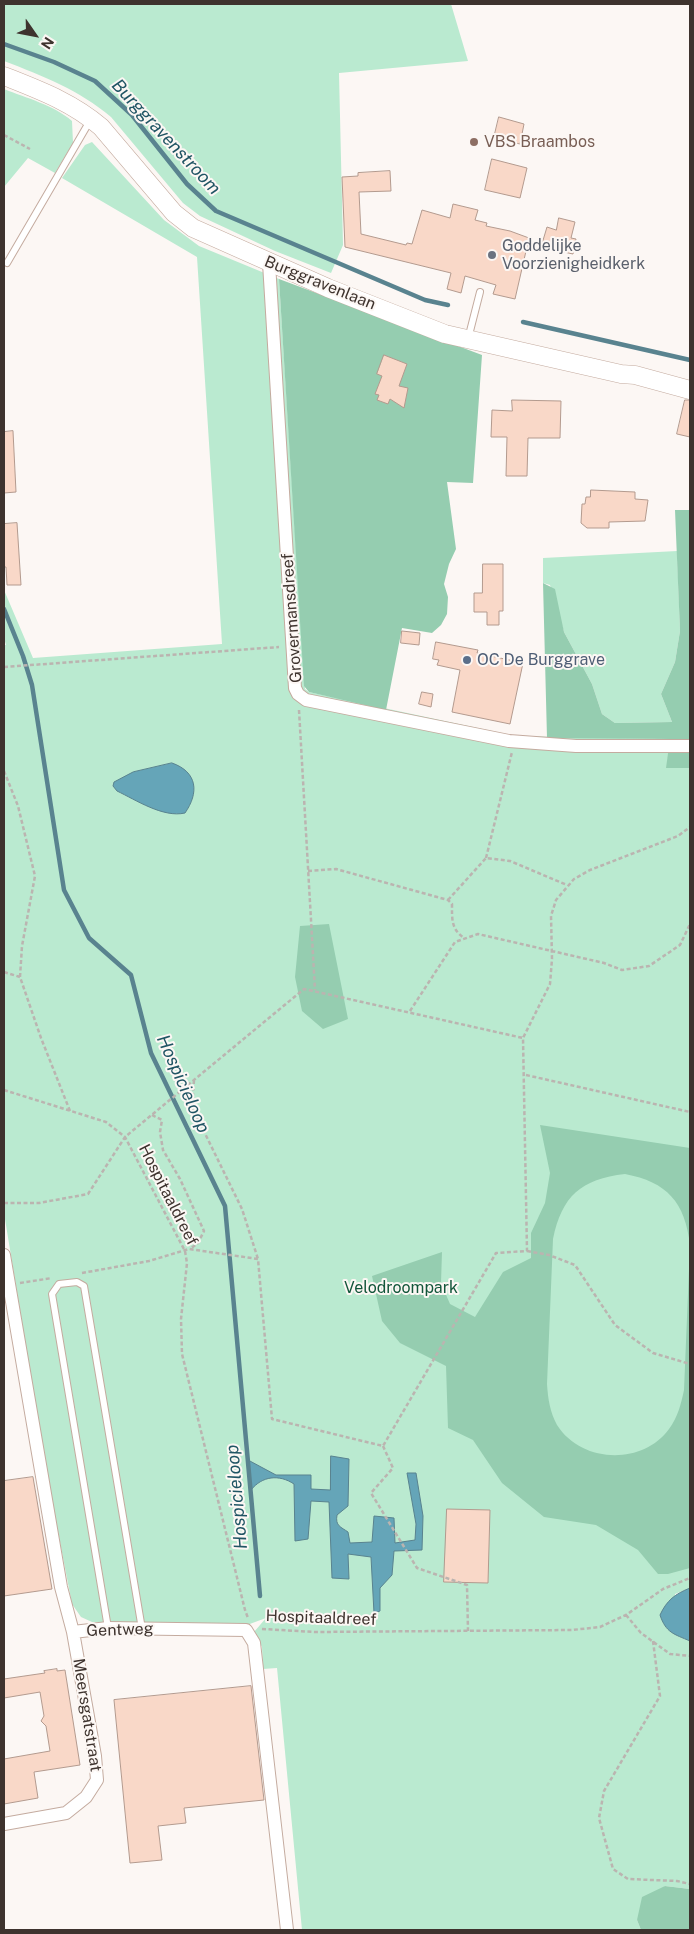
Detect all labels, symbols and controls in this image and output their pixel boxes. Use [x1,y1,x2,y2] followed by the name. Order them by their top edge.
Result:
[10,10,60,60] north arrow
[38,34,57,52] text: N
[107,75,225,199] water label: Burggravenstroom
[484,132,595,152] place label: VBS Braambos
[468,136,480,148] marker: VBS Braambos
[502,236,645,274] place label: Goddelijke Voorzienigheidkerk
[486,249,498,261] marker: Goddelijke Voorzienigheidkerk
[262,252,378,314] street label: Burggravenlaan
[278,553,306,683] street label: Grovermansdreef
[477,650,605,670] place label: OC De Burggrave
[461,654,473,666] marker: OC De Burggrave
[152,1032,214,1136] water label: Hospicieloop
[134,1141,202,1249] street label: Hospitaaldreef
[344,1278,458,1298] park label: Velodroompark
[222,1444,252,1550] water label: Hospicieloop
[265,1606,377,1630] street label: Hospitaaldreef
[86,1619,154,1641] street label: Gentweg
[69,1657,105,1773] street label: Meersgatstraat

